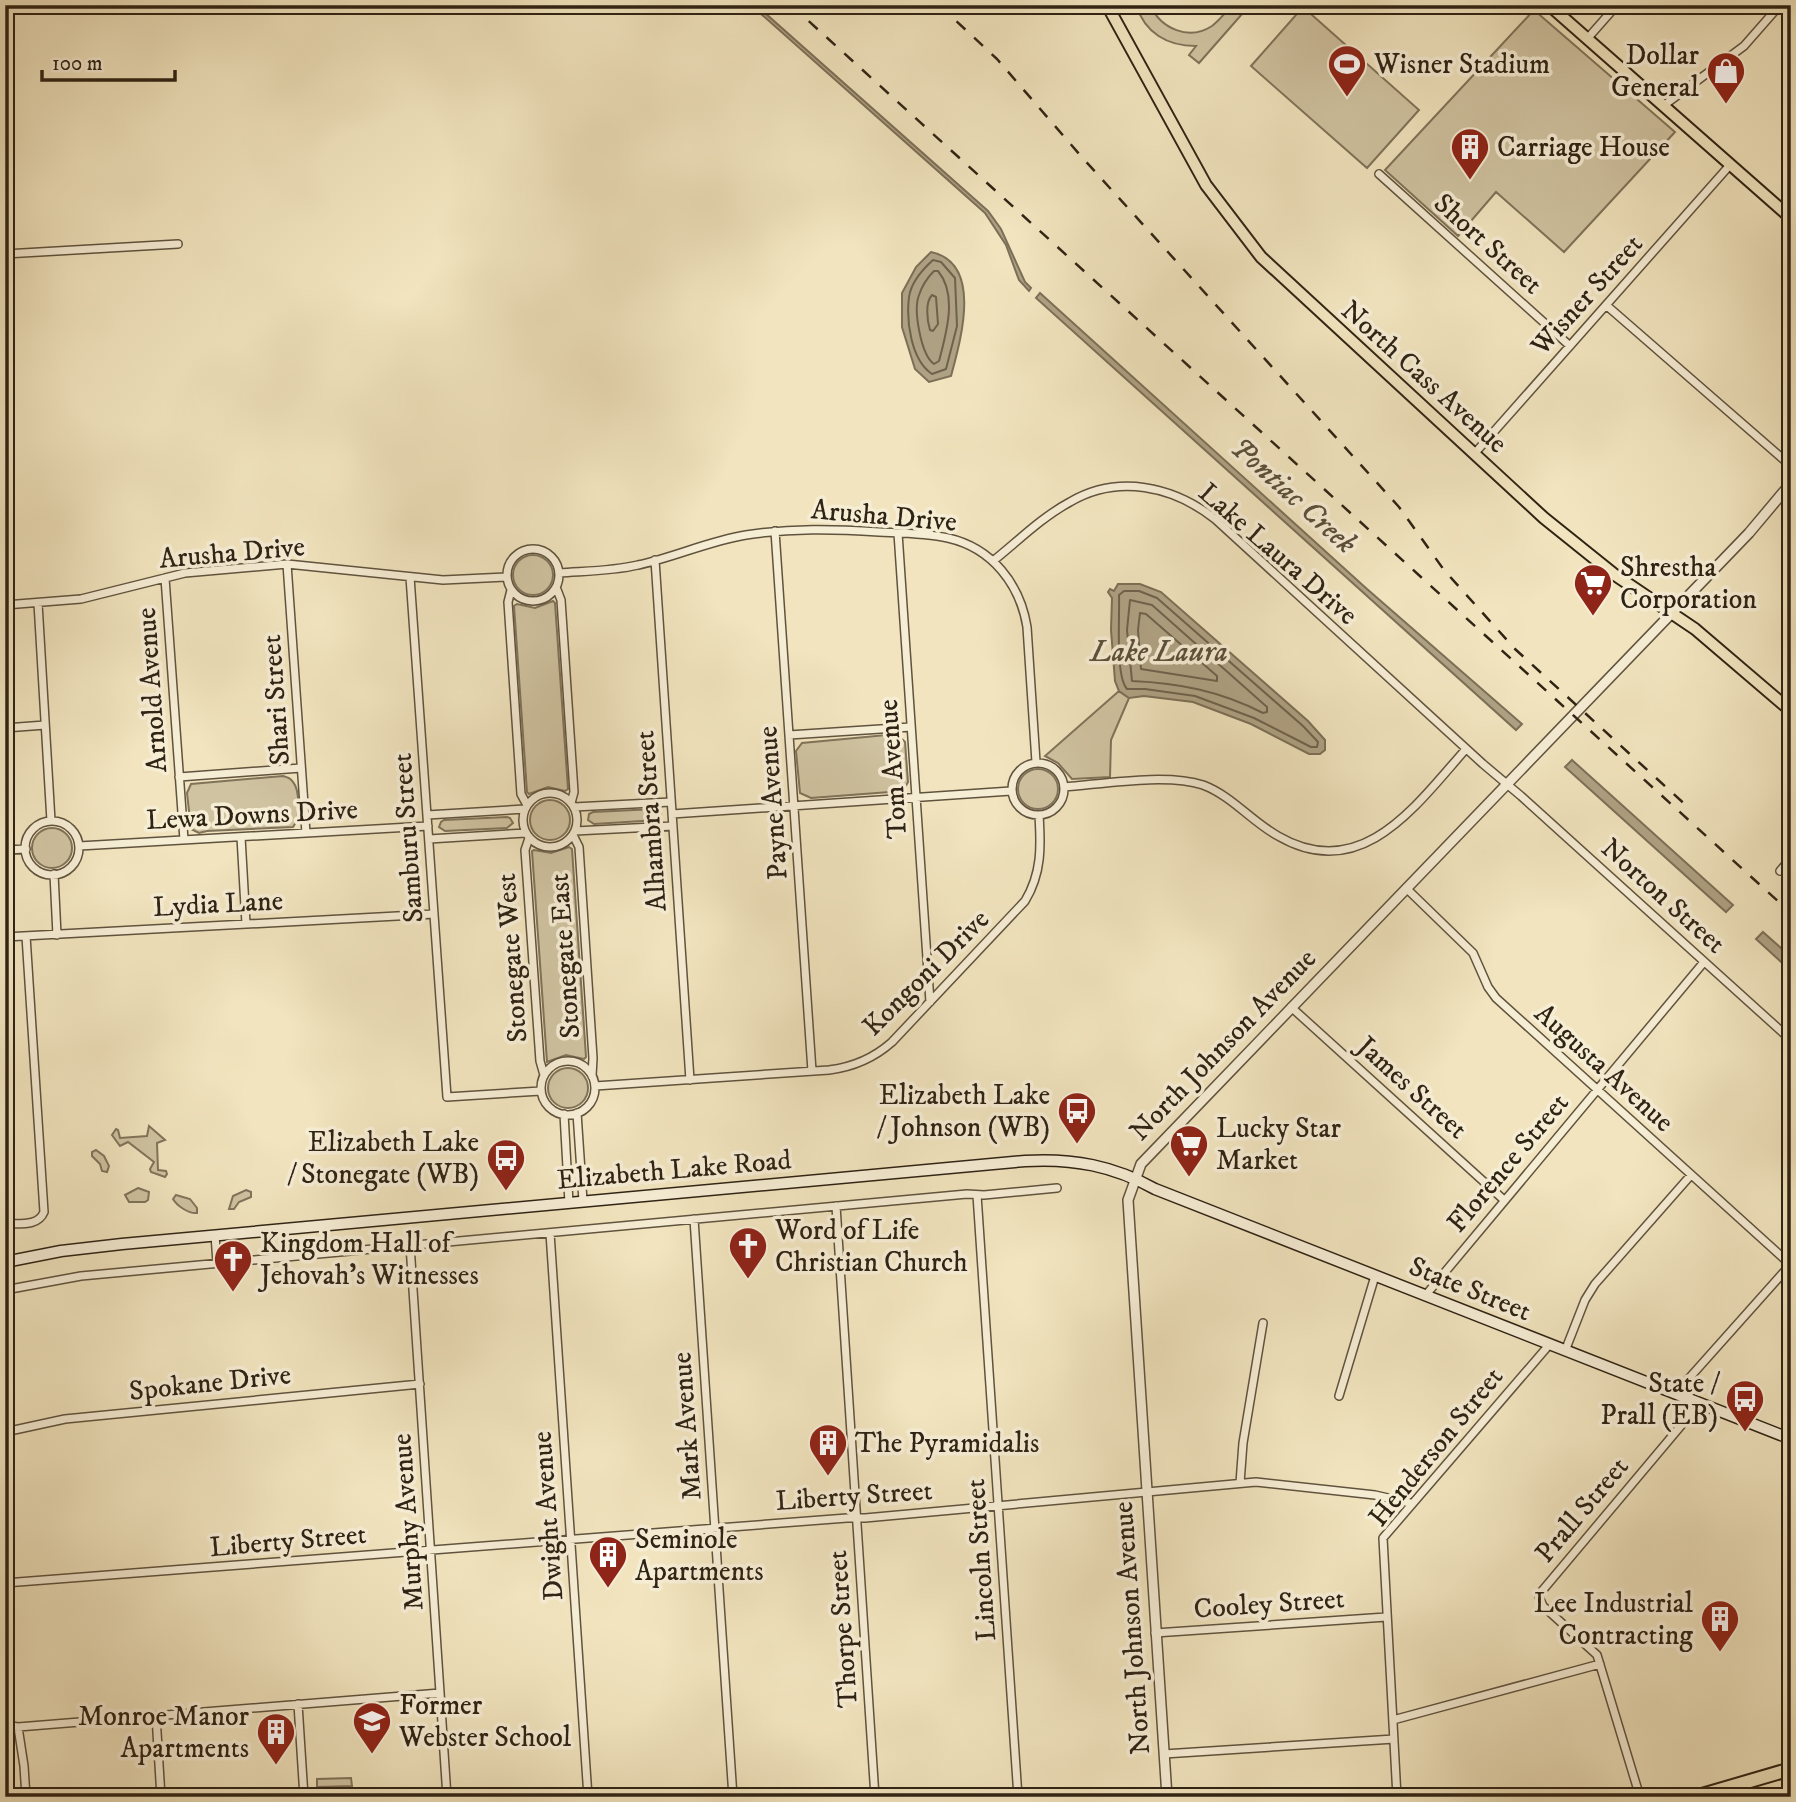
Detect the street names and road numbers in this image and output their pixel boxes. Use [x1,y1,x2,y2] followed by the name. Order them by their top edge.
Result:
[1426,186,1550,302] street label: Short Street
[1523,227,1651,364] street label: Wisner Street
[1334,293,1514,461] street label: North Cass Avenue
[1191,475,1365,633] street label: Lake Laura Drive
[810,492,958,540] street label: Arusha Drive
[158,529,306,577] street label: Arusha Drive
[129,606,175,774] street label: Arnold Avenue
[254,633,298,767] street label: Shari Street
[871,698,915,840] street label: Tom Avenue
[750,725,796,881] street label: Payne Avenue
[627,729,675,913] street label: Alhambra Street
[385,752,431,924] street label: Samburu Street
[145,792,359,838] street label: Lewa Downs Drive
[1593,831,1733,961] street label: Norton Street
[489,872,535,1044] street label: Stonegate West
[542,872,588,1040] street label: Stonegate East
[152,883,284,925] street label: Lydia Lane
[855,902,997,1044] street label: Kongoni Drive
[1122,942,1324,1148] street label: North Johnson Avenue
[1527,996,1681,1140] street label: Augusta Avenue
[1347,1027,1474,1147] street label: James Street
[1440,1086,1577,1240] street label: Florence Street
[555,1142,793,1198] street label: Elizabeth Lake Road
[1404,1249,1536,1329] street label: State Street
[664,1351,710,1501] street label: Mark Avenue
[127,1357,293,1409] street label: Spokane Drive
[1361,1360,1511,1534] street label: Henderson Street
[525,1430,571,1602] street label: Dwight Avenue
[384,1432,432,1612] street label: Murphy Avenue
[1528,1450,1636,1570] street label: Prall Street
[774,1473,934,1519] street label: Liberty Street
[958,1478,1004,1642] street label: Lincoln Street
[1106,1500,1158,1756] street label: North Johnson Avenue
[208,1517,368,1565] street label: Liberty Street
[820,1549,866,1709] street label: Thorpe Street
[1192,1581,1346,1627] street label: Cooley Street

